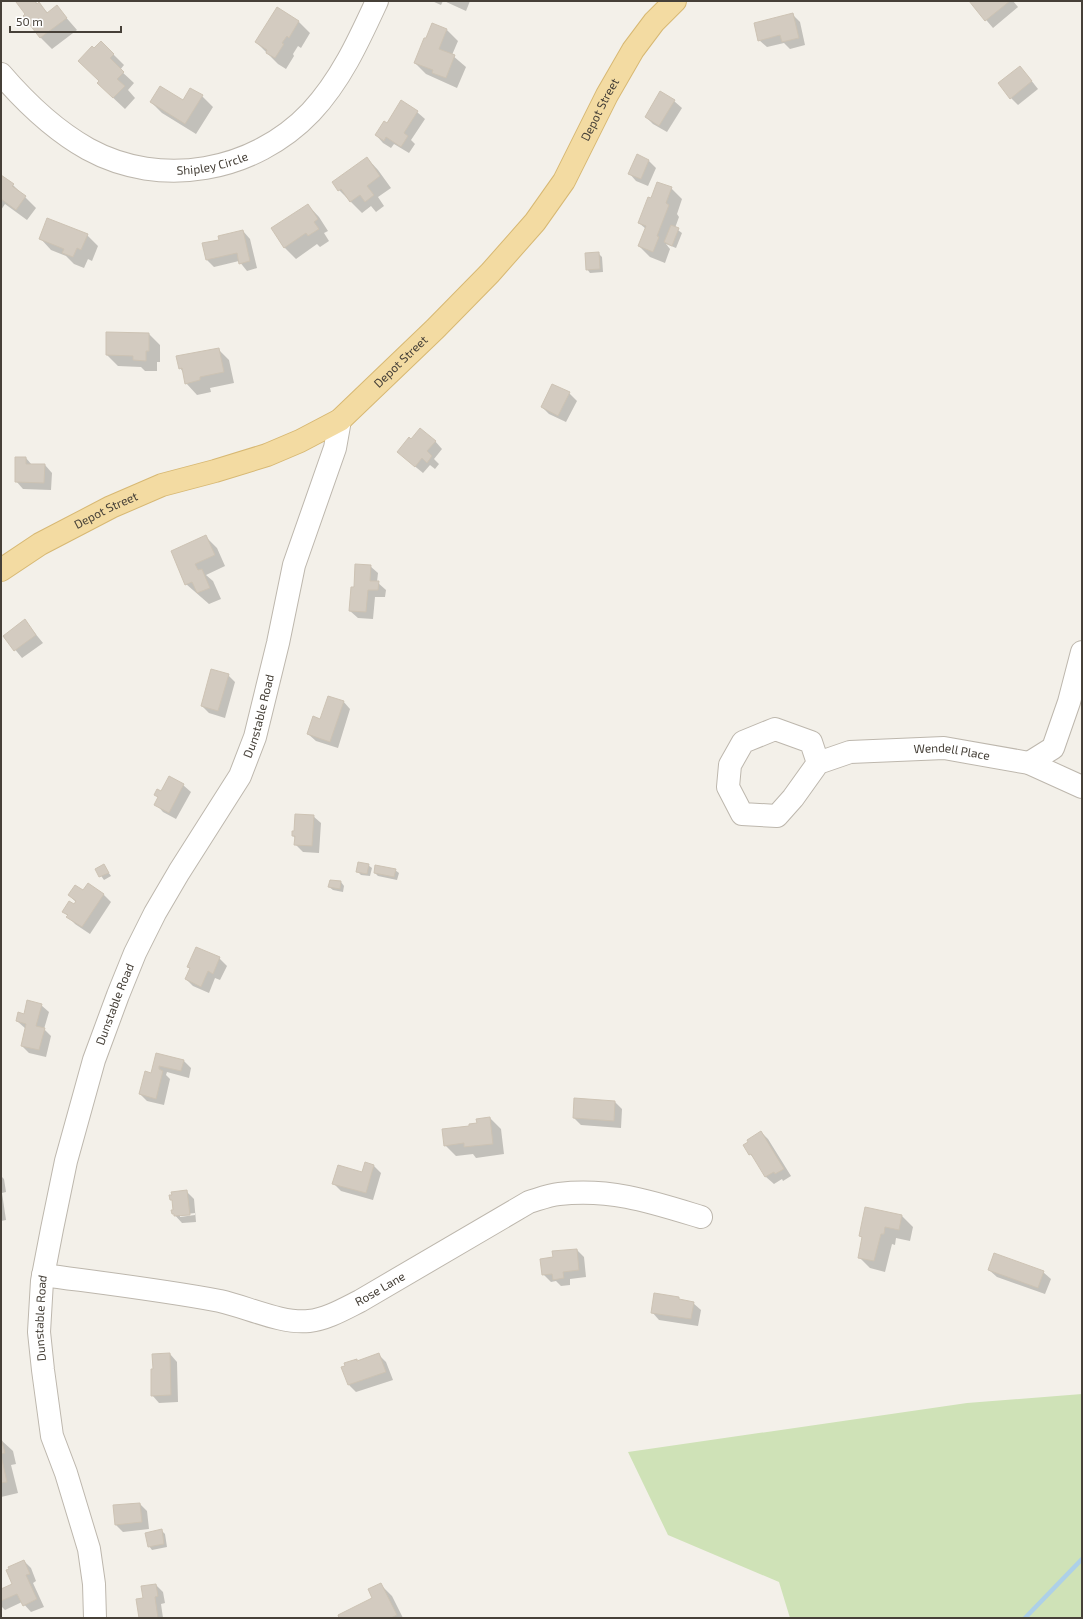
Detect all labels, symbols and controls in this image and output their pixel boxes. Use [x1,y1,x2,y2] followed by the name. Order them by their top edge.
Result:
[10,8,121,34] scale bar
[16,14,43,28] text: 50 m
[577,75,622,143] street label: Depot Street
[176,148,250,177] street label: Shipley Circle
[370,332,430,390] street label: Depot Street
[72,488,140,531] street label: Depot Street
[240,673,276,760] street label: Dunstable Road
[913,740,991,762] street label: Wendell Place
[92,961,136,1047] street label: Dunstable Road
[352,1268,407,1308] street label: Rose Lane
[31,1274,49,1362] street label: Dunstable Road

